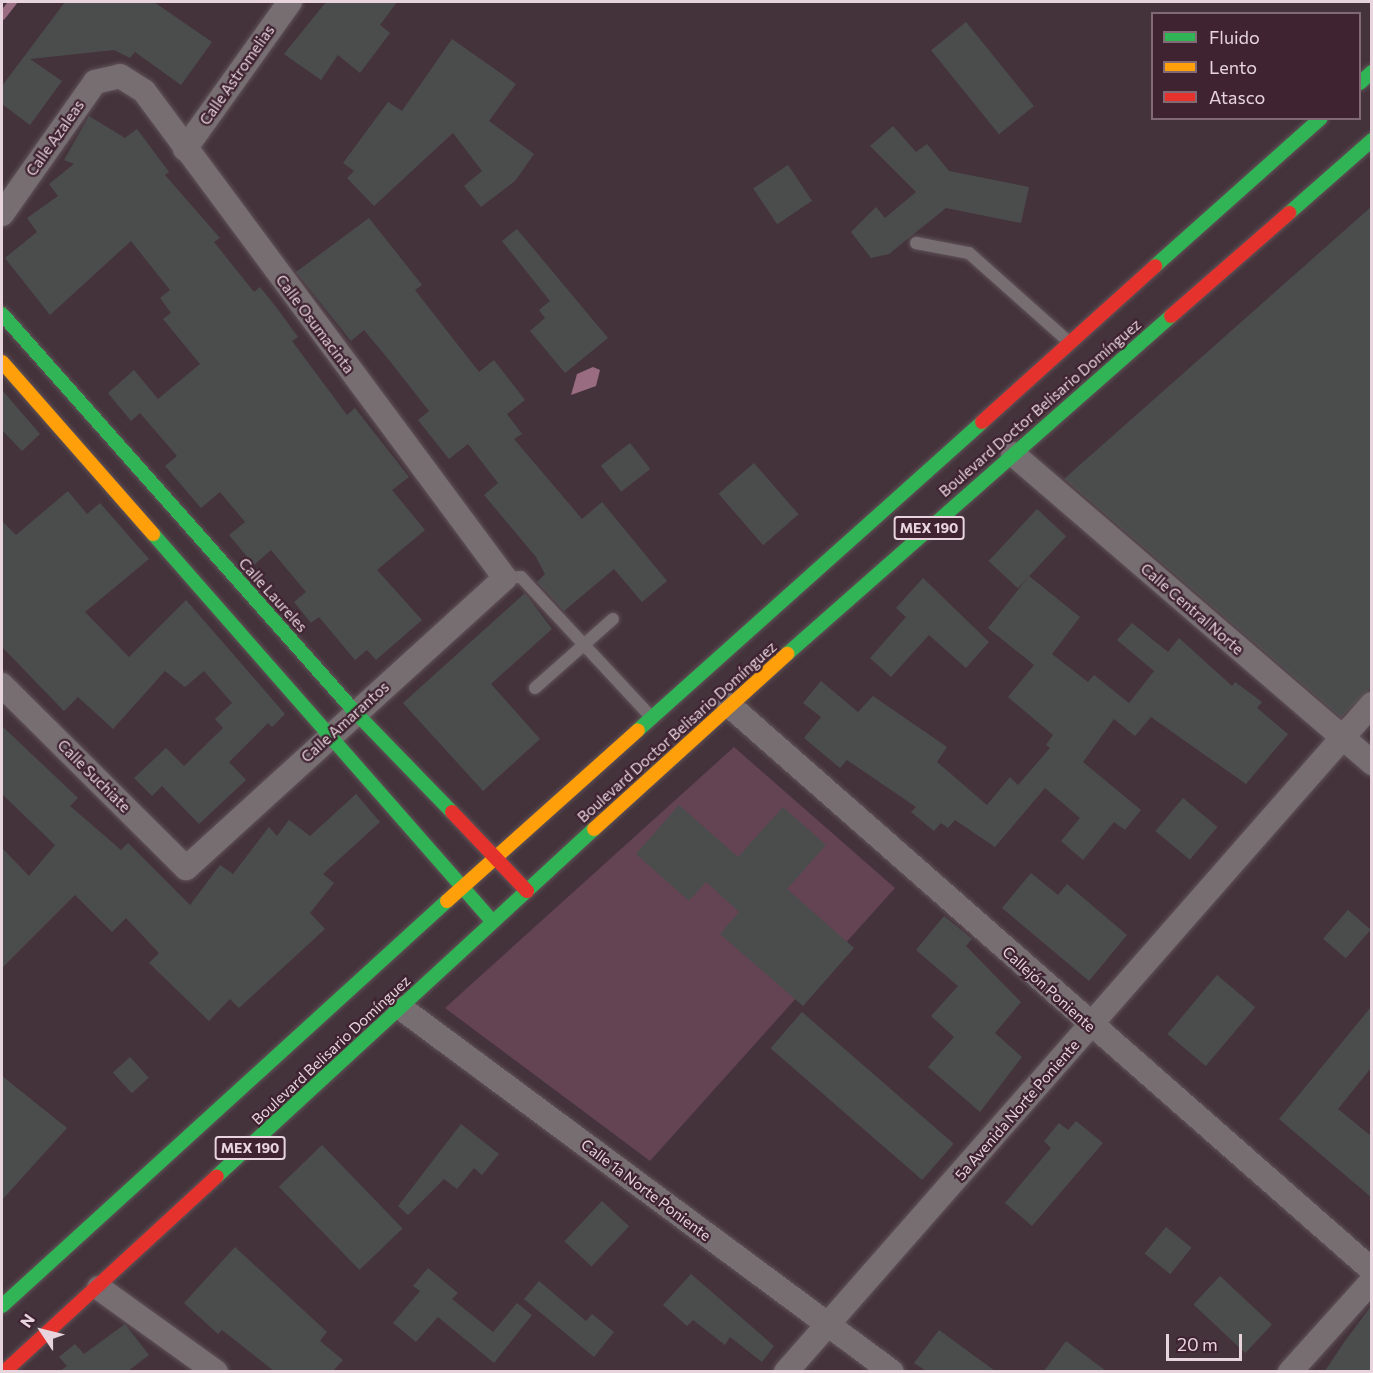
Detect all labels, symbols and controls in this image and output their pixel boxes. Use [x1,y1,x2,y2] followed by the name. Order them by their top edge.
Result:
[1151,12,1361,120] legend
[196,22,278,128] street label: Calle Astromelias
[1209,26,1260,48] text: Fluido
[1209,56,1257,78] text: Lento
[1209,86,1265,108] text: Atasco
[22,97,88,179] street label: Calle Azaleas
[272,271,358,377] street label: Calle Osumacinta
[935,315,1145,501] street label: Boulevard Doctor Belisario Domínguez
[893,517,965,539] road number: MEX 190
[235,554,311,636] street label: Calle Laureles
[1137,560,1247,658] street label: Calle Central Norte
[574,638,780,826] street label: Boulevard Doctor Belisario Domínguez
[297,678,393,766] street label: Calle Amarantos
[54,736,134,816] street label: Calle Suchiate
[999,943,1099,1035] street label: Callejón Poniente
[248,972,414,1128] street label: Boulevard Belisario Domínguez
[951,1036,1083,1184] street label: 5a Avenida Norte Poniente
[578,1135,714,1245] street label: Calle 1a Norte Poniente
[214,1137,286,1159] road number: MEX 190
[12,1301,72,1361] north arrow
[16,1310,38,1331] text: N
[1169,1322,1246,1360] scale bar
[1177,1333,1218,1355] text: 20 m

